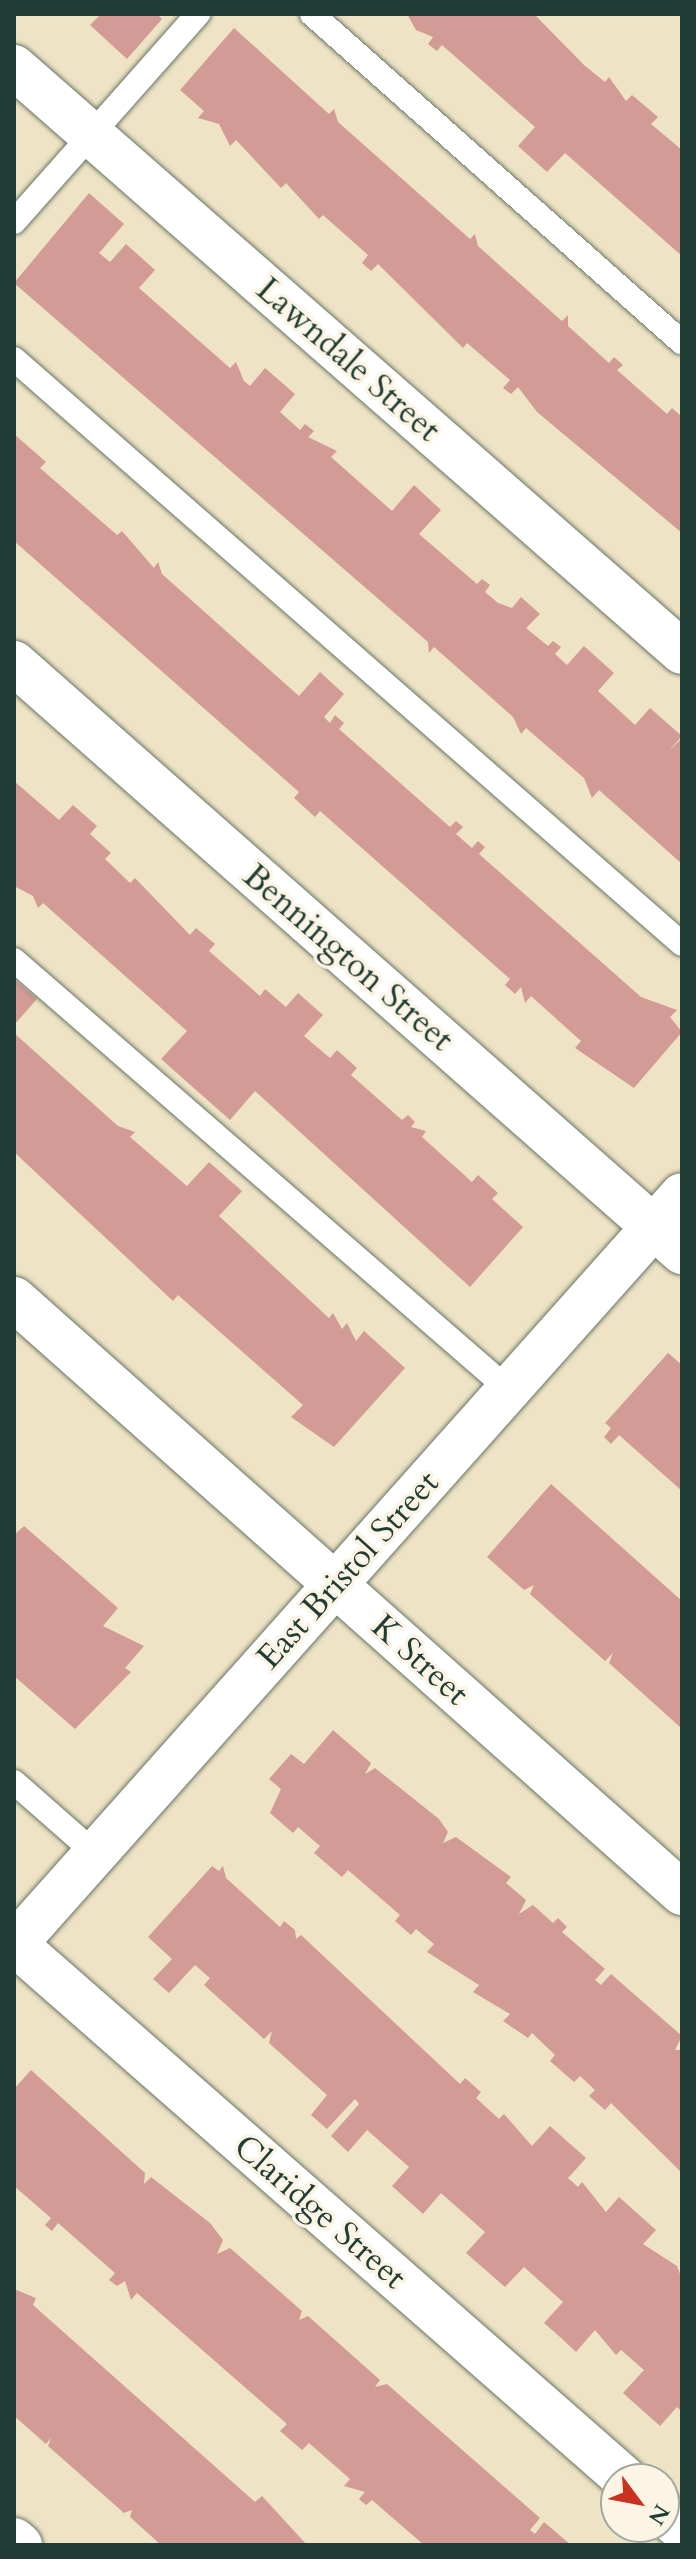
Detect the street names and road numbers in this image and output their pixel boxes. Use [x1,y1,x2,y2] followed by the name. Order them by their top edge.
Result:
[248,269,448,451] street label: Lawndale Street
[235,856,461,1060] street label: Bennington Street
[249,1463,447,1677] street label: East Bristol Street
[363,1606,477,1714] street label: K Street
[226,2126,414,2298] street label: Claridge Street

